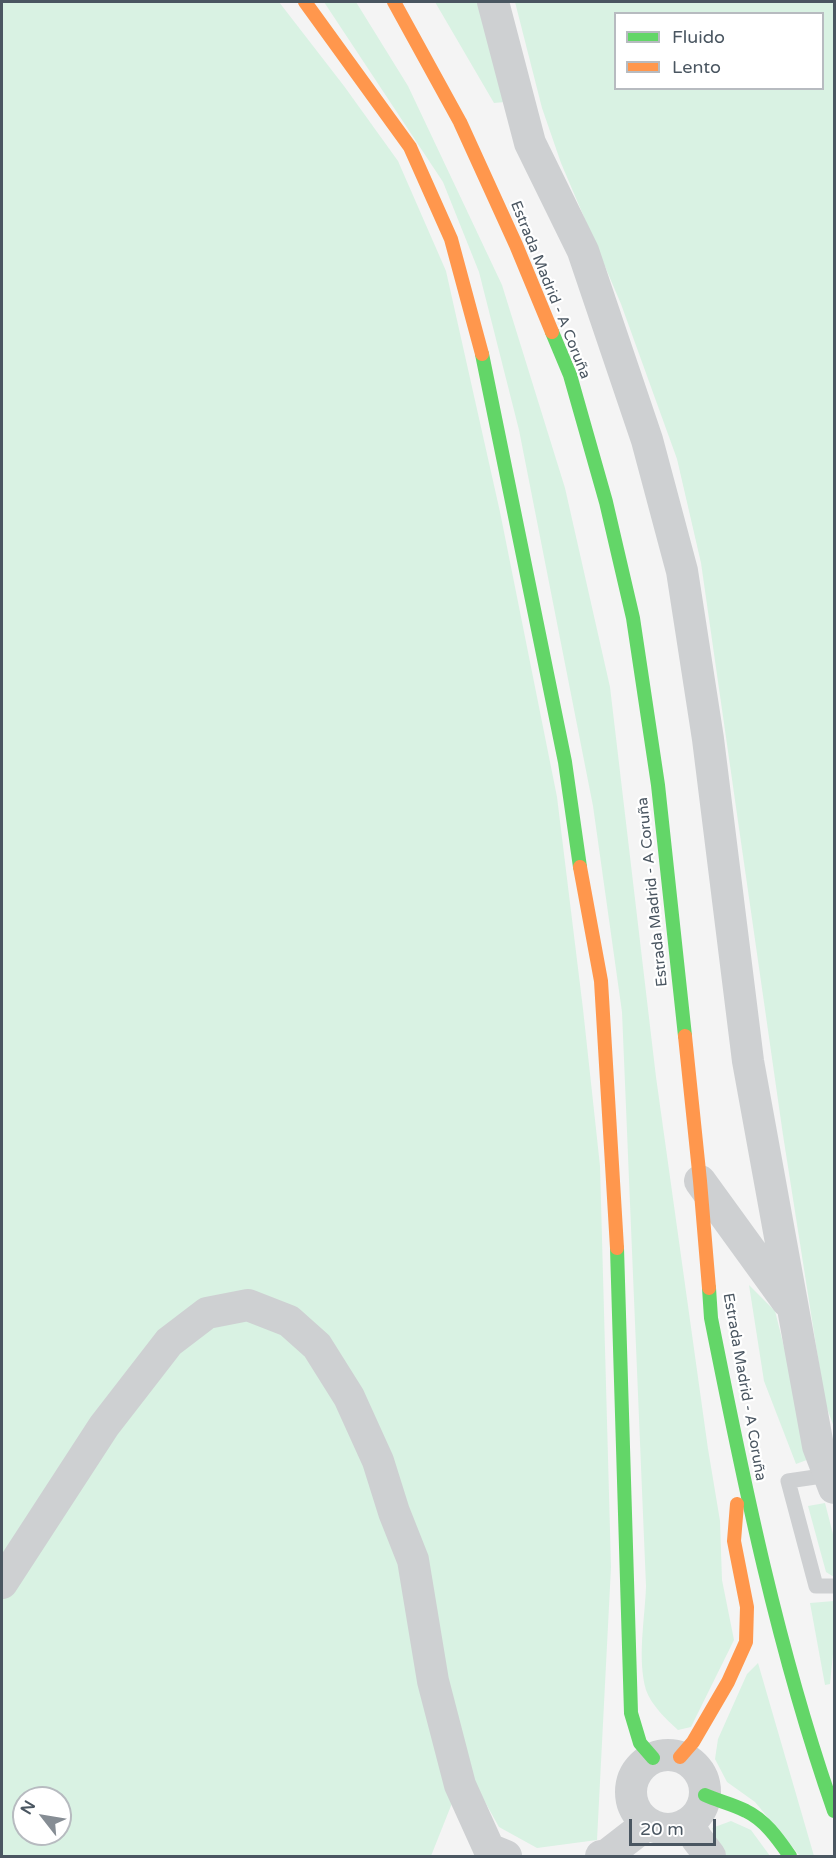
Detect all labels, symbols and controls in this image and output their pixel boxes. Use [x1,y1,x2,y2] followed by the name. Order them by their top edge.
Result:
[614,12,824,90] legend
[672,26,725,48] text: Fluido
[672,56,721,78] text: Lento
[506,198,594,382] street label: Estrada Madrid - A Coruña
[634,796,672,988] street label: Estrada Madrid - A Coruña
[719,1292,769,1482] street label: Estrada Madrid - A Coruña
[12,1786,72,1846] north arrow
[16,1797,40,1818] text: N
[632,1807,719,1845] scale bar
[640,1818,684,1840] text: 20 m

